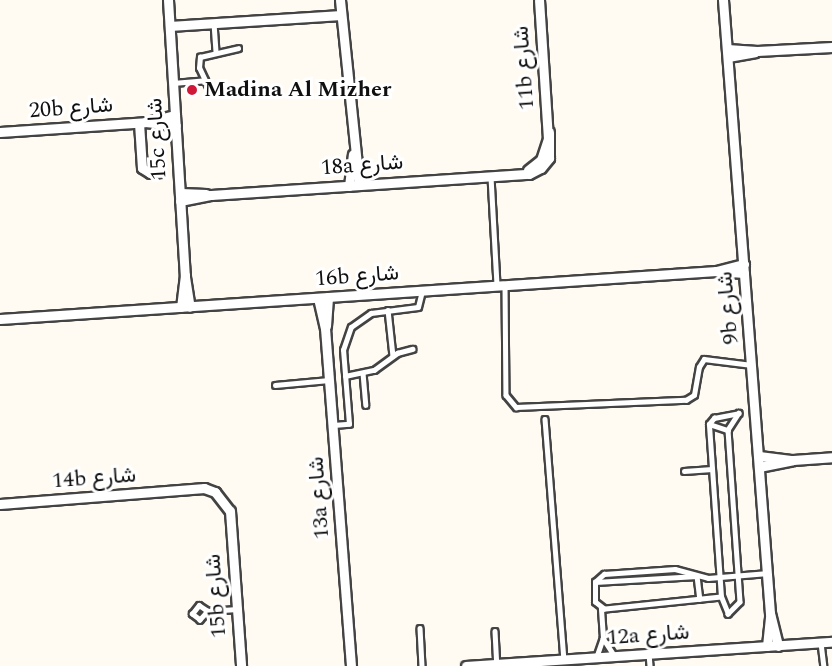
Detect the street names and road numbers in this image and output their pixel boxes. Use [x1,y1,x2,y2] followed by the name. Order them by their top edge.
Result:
[508,25,540,111] street label: 11b شارع
[28,92,114,124] street label: 20b شارع
[142,97,172,181] street label: 15c شارع
[320,149,404,181] street label: 18a شارع
[314,260,400,292] street label: 16b شارع
[712,270,744,346] street label: 9b شارع
[303,456,335,540] street label: 13a شارع
[51,462,137,494] street label: 14b شارع
[200,553,232,639] street label: 15b شارع
[606,619,690,651] street label: 12a شارع

